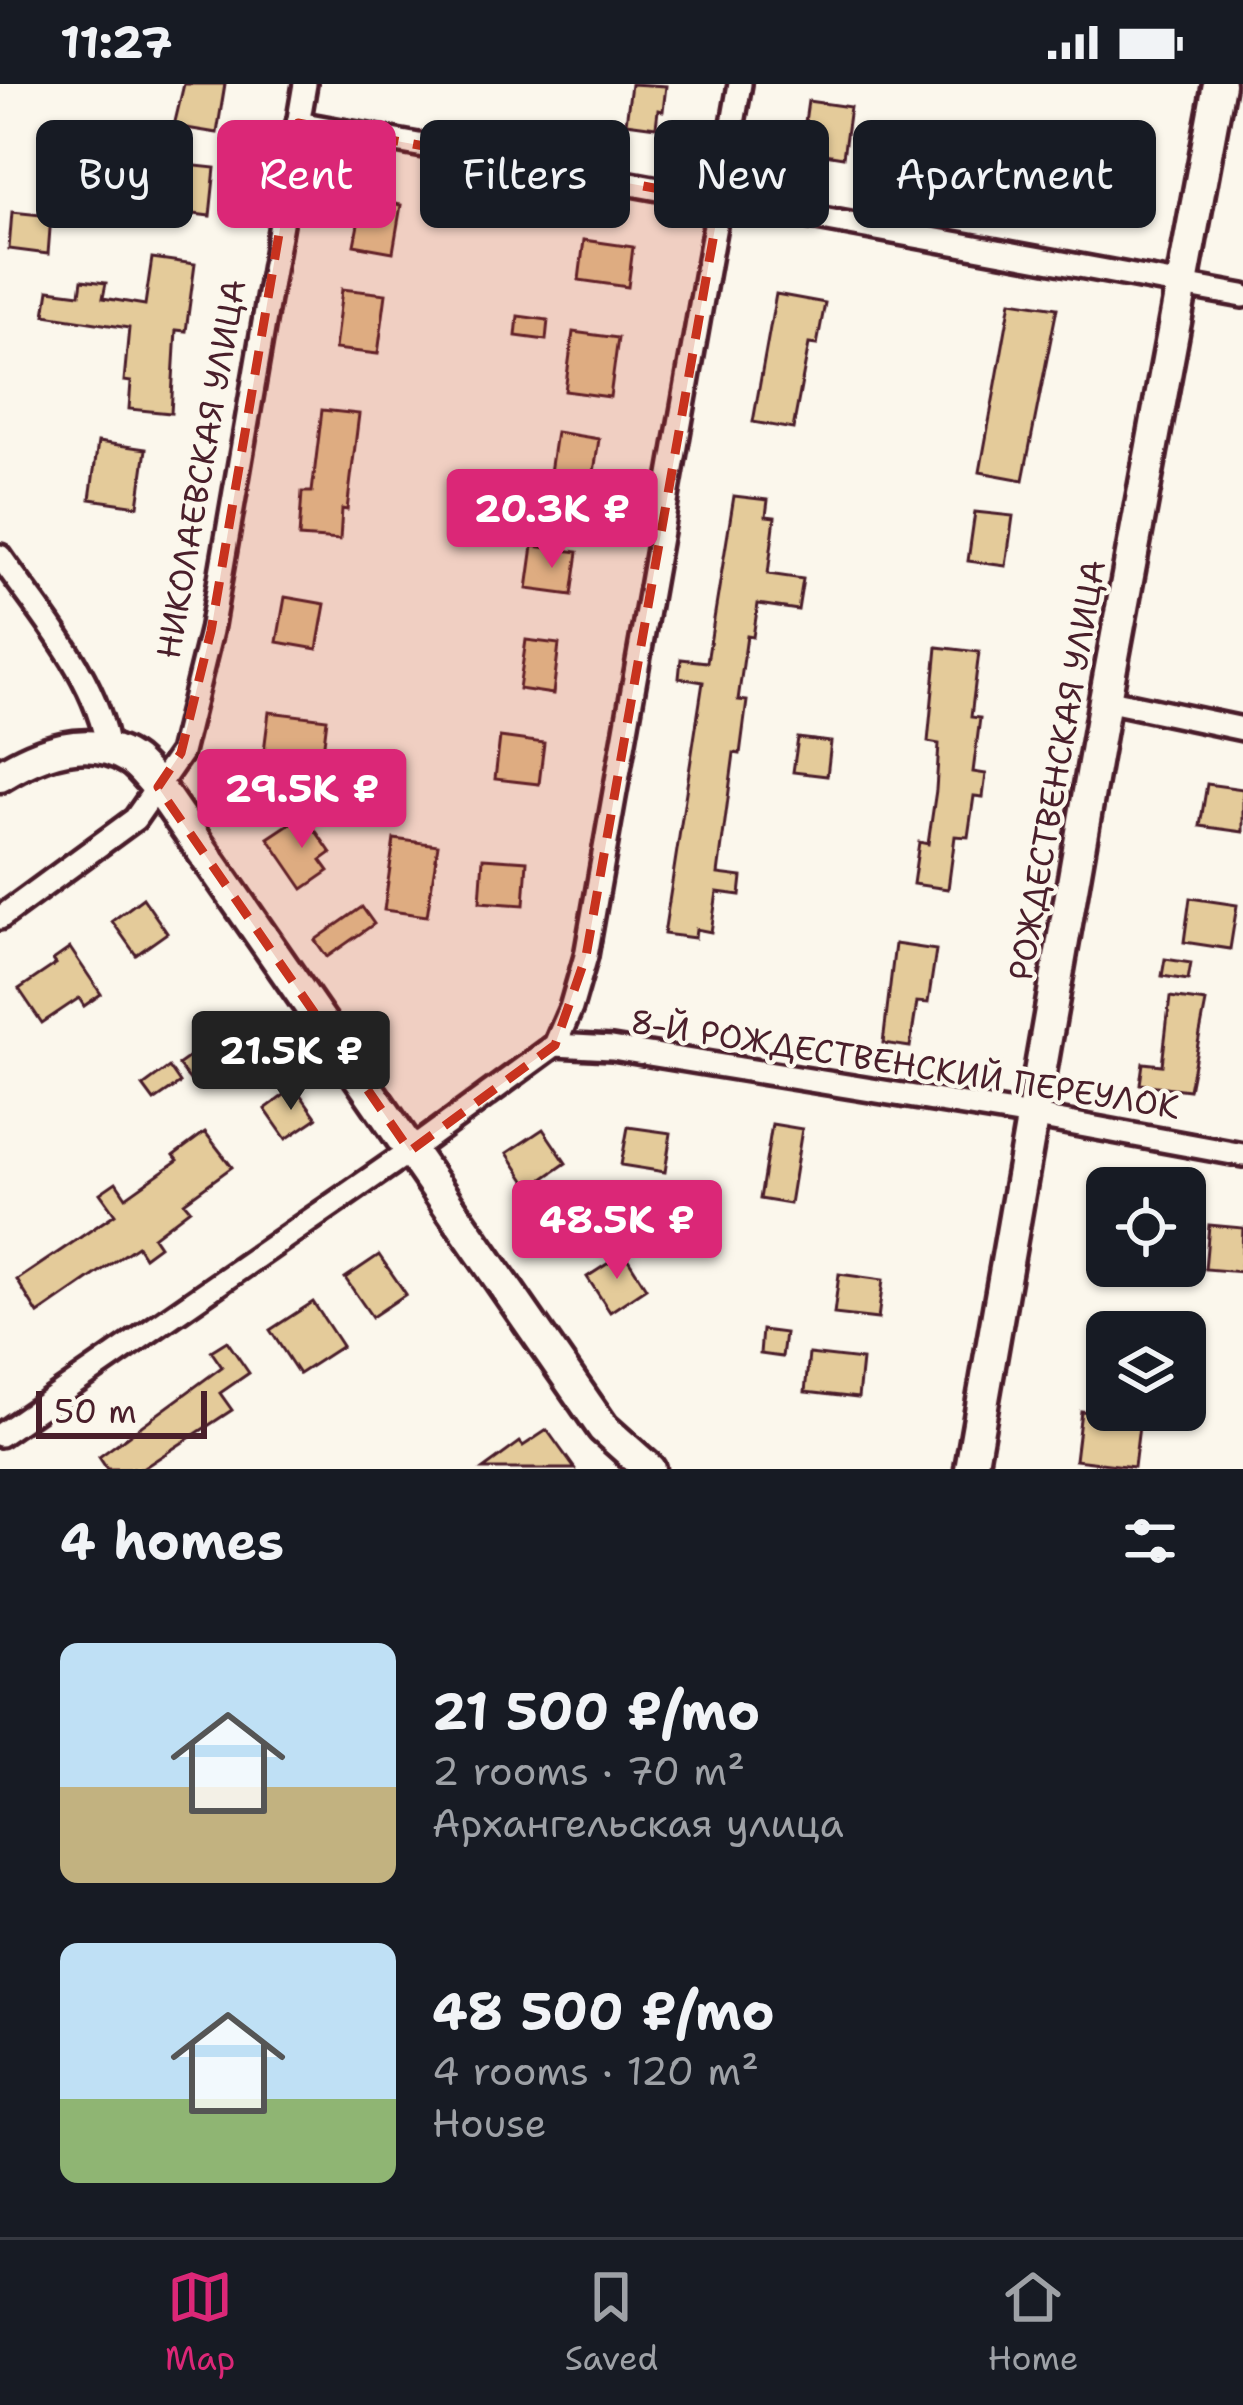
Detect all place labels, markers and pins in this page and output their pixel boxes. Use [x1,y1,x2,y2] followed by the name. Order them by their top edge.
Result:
[441,469,663,571] pin: 20.3K ₽
[191,749,413,851] pin: 29.5K ₽
[180,1011,402,1113] pin: 21.5K ₽
[506,1180,728,1282] pin: 48.5K ₽

